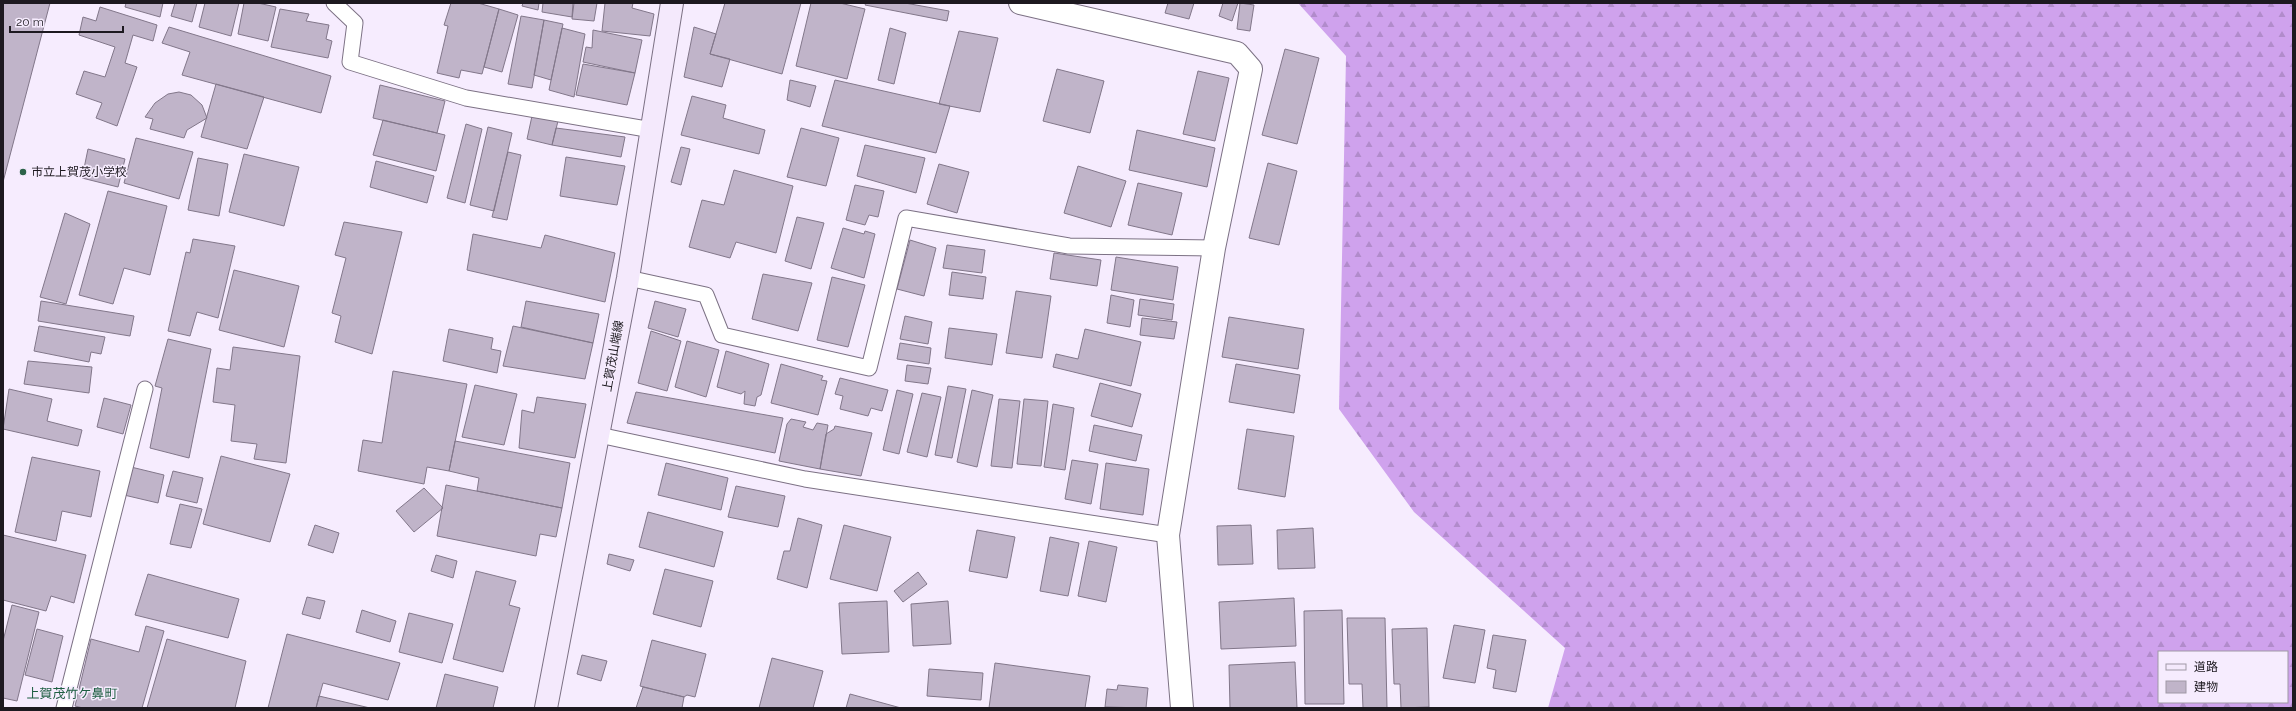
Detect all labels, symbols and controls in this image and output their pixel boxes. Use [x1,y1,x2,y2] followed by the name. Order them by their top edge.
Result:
[10,8,123,34] scale bar
[16,15,44,29] text: 20 m
[31,165,127,179] place label: 市立上賀茂小学校
[18,167,28,177] marker: 市立上賀茂小学校
[600,319,626,393] street label: 上賀茂山端線
[2158,651,2288,703] legend
[2194,660,2218,674] text: 道路
[2194,680,2218,694] text: 建物
[26,686,118,701] district label: 上賀茂竹ケ鼻町

